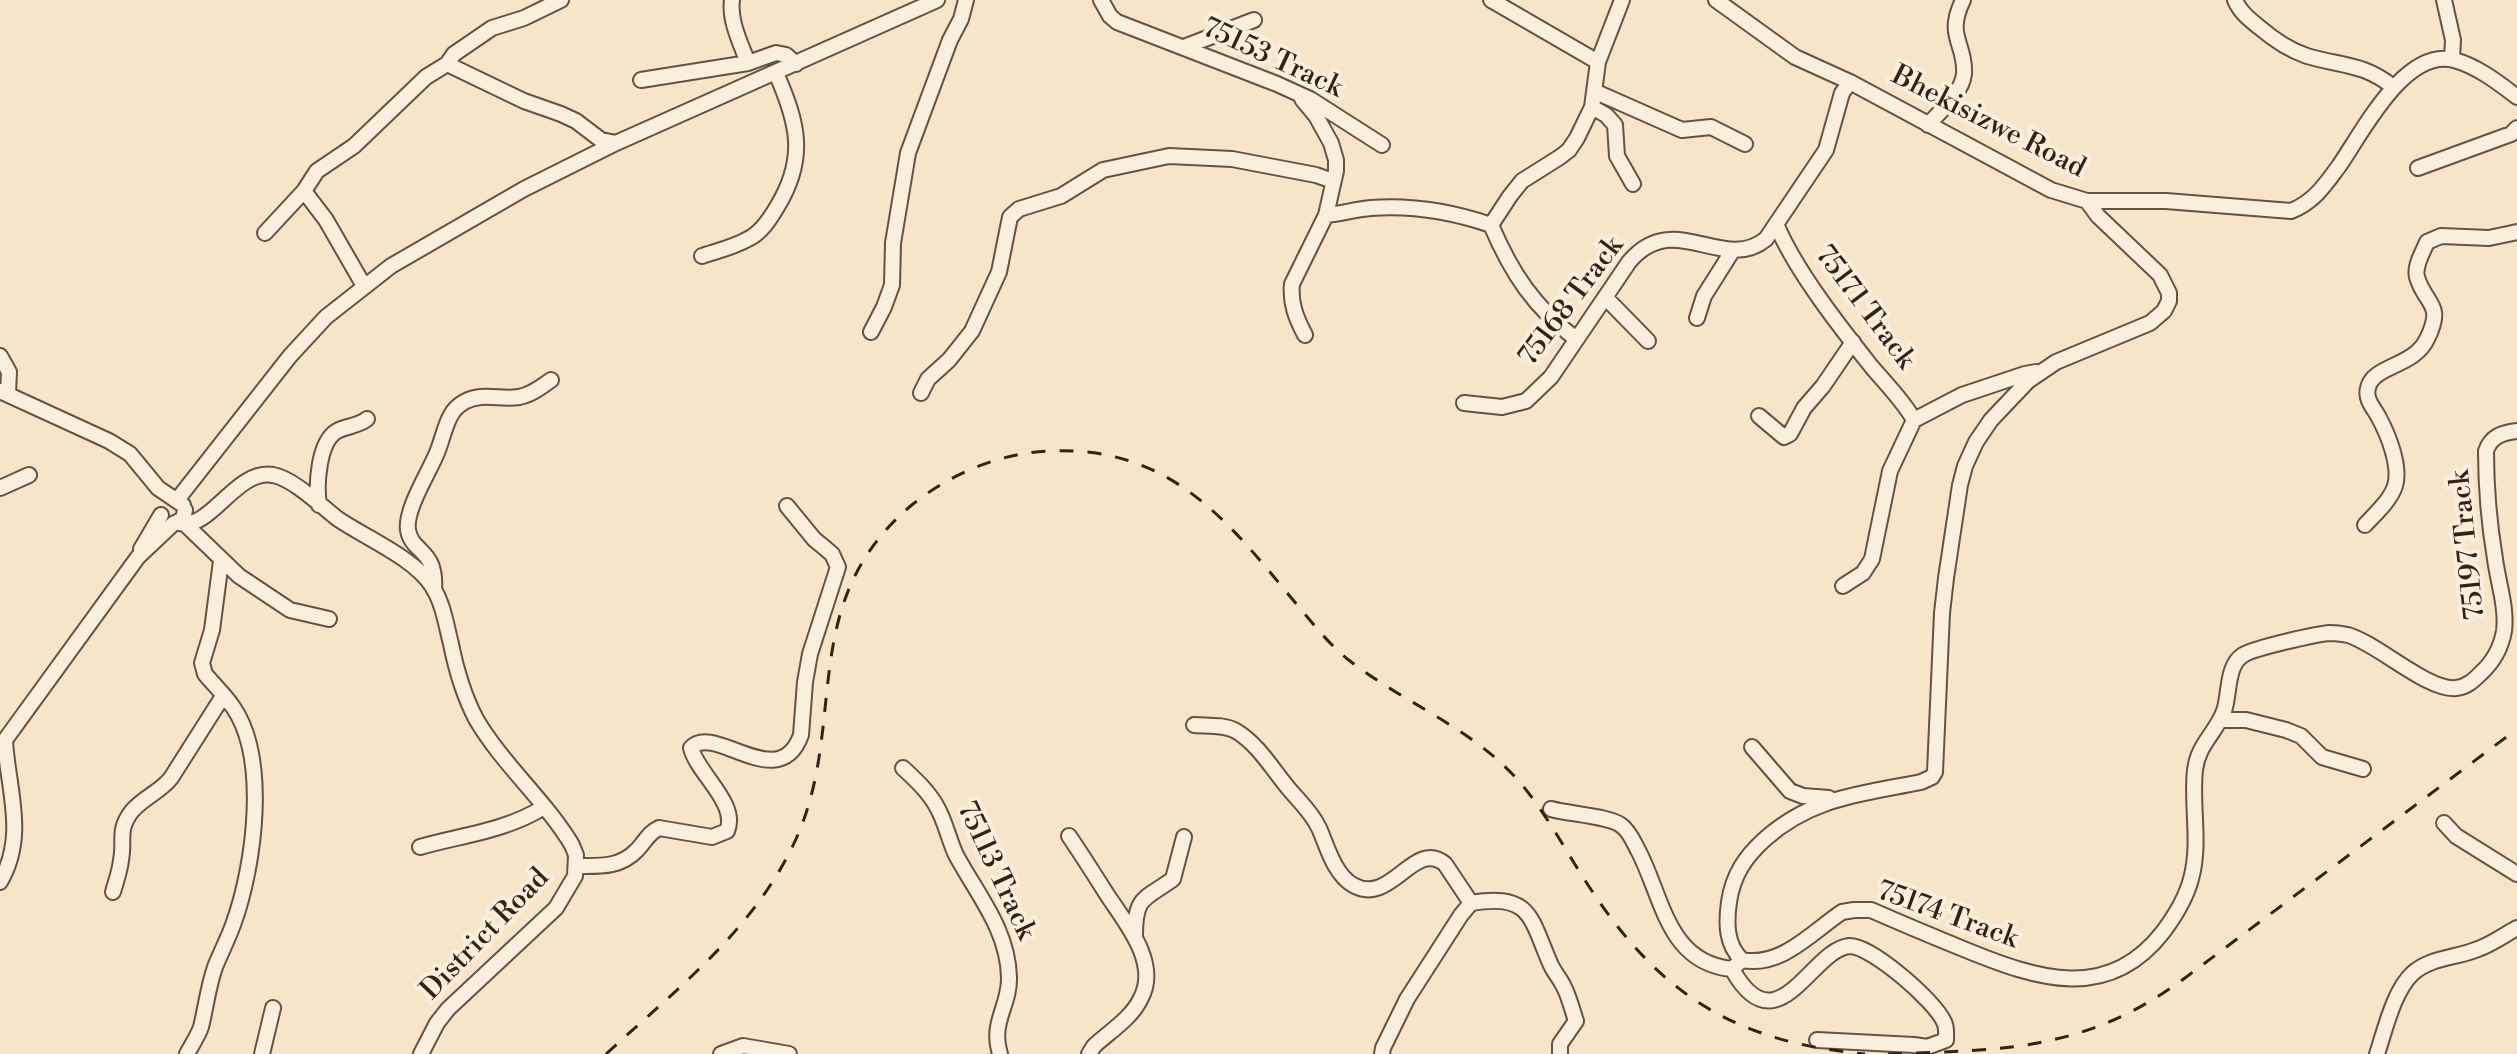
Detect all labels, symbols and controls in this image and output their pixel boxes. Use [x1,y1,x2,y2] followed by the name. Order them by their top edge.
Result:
[1196,12,1348,106] street label: 75153 Track
[1885,60,2091,186] street label: Bhekisizwe Road
[1512,231,1632,373] street label: 75168 Track
[1807,240,1921,376] street label: 75171 Track
[2444,469,2494,621] street label: 75197 Track
[948,797,1042,945] street label: 75113 Track
[415,862,557,1008] street label: District Road
[1872,875,2022,957] street label: 75174 Track

